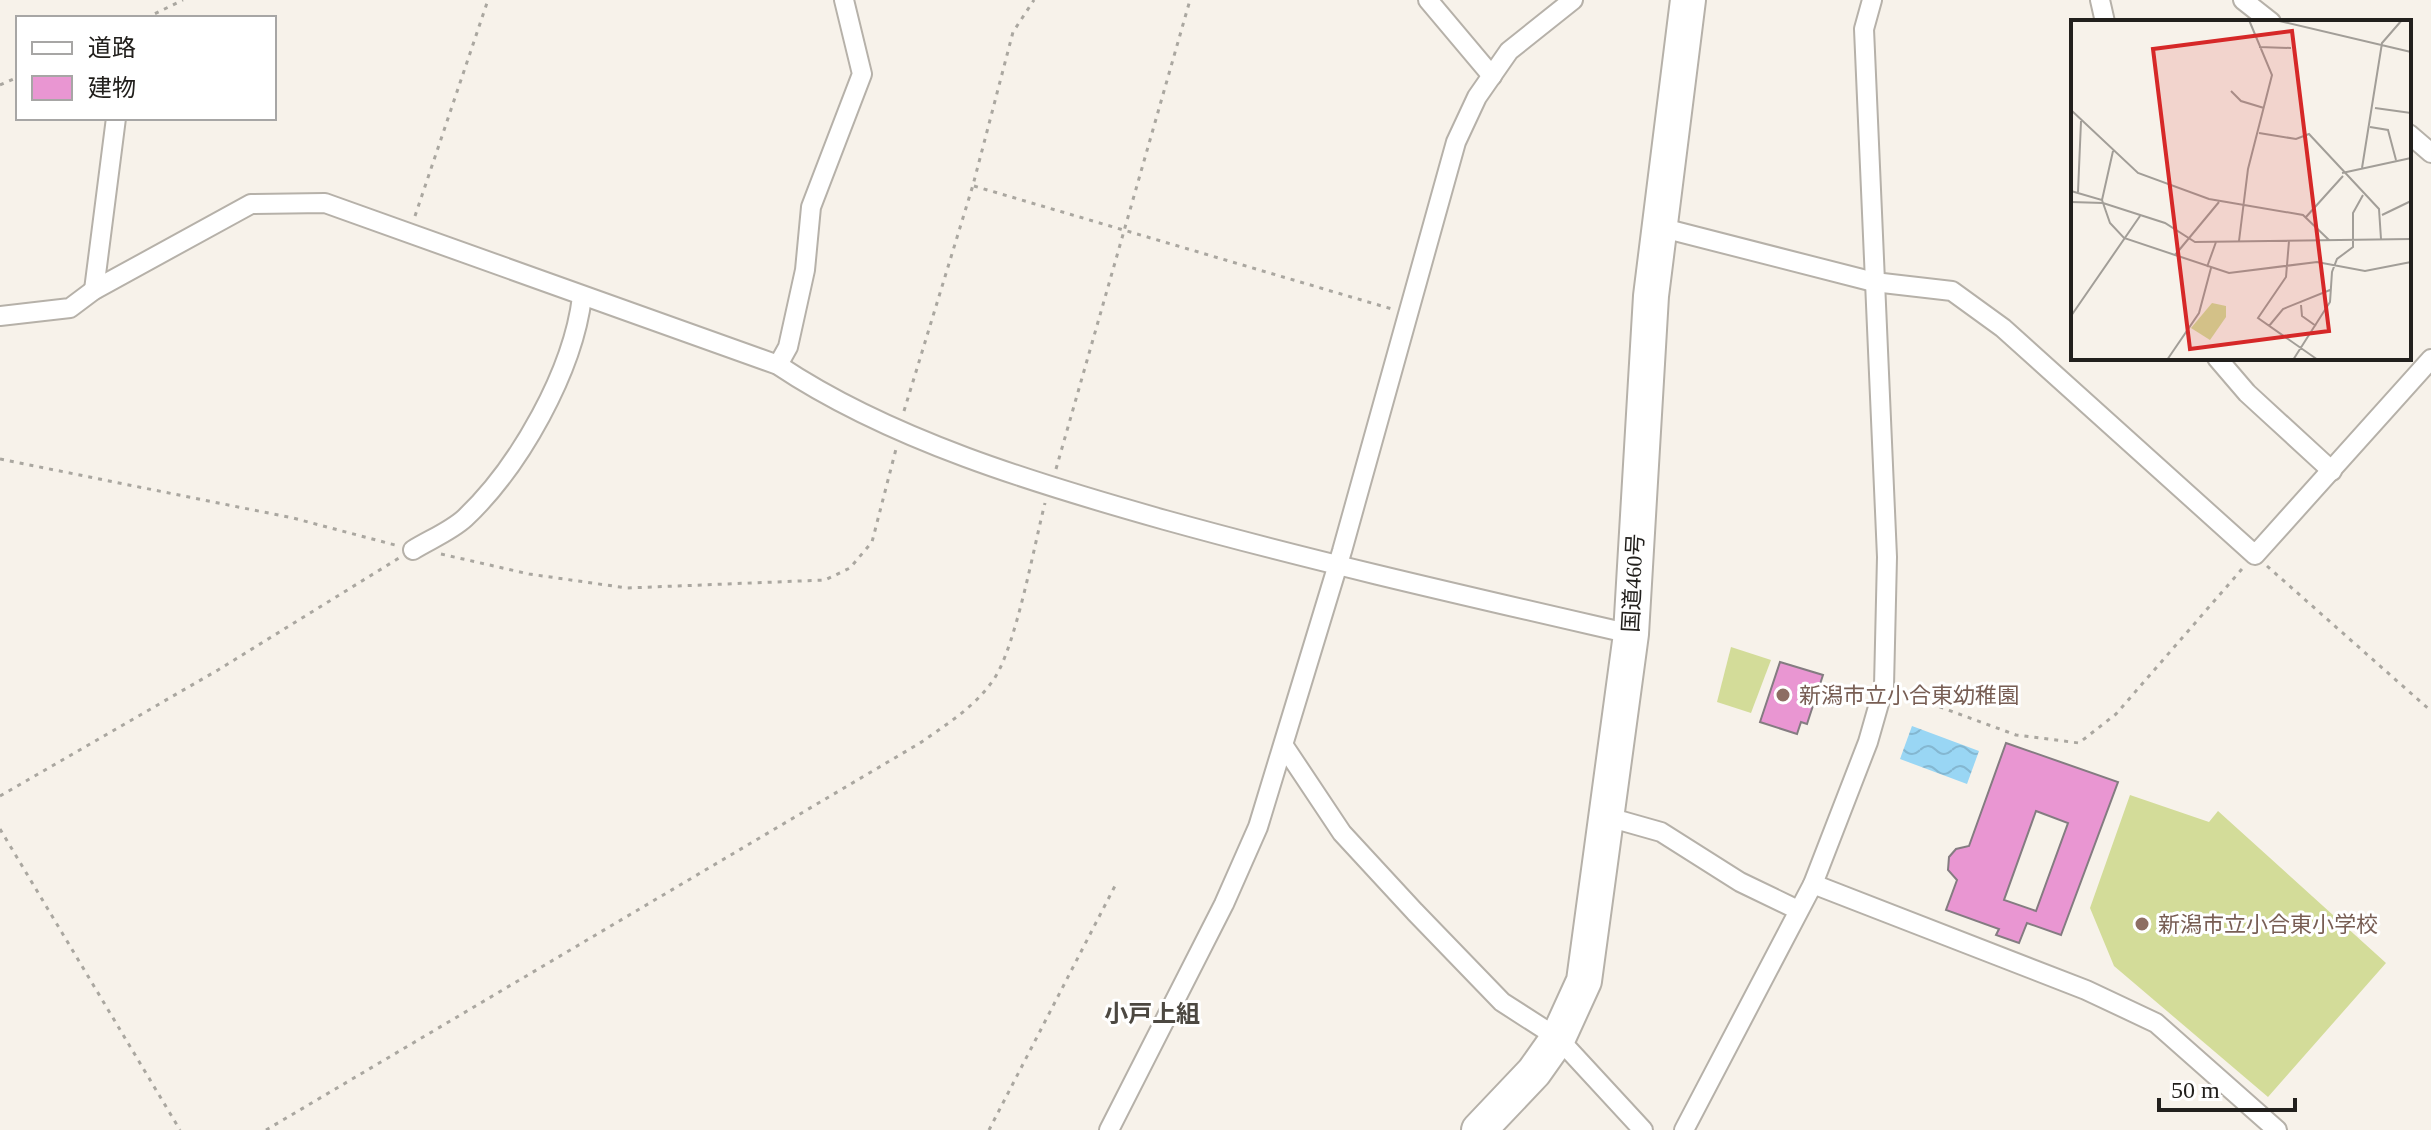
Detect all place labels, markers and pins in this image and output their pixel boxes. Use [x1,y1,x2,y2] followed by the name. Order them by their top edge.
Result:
[1799,683,2019,708] place label: 新潟市立小合東幼稚園
[1774,686,1792,704] marker: 新潟市立小合東幼稚園
[2158,912,2378,937] place label: 新潟市立小合東小学校
[2133,915,2151,933] marker: 新潟市立小合東小学校

